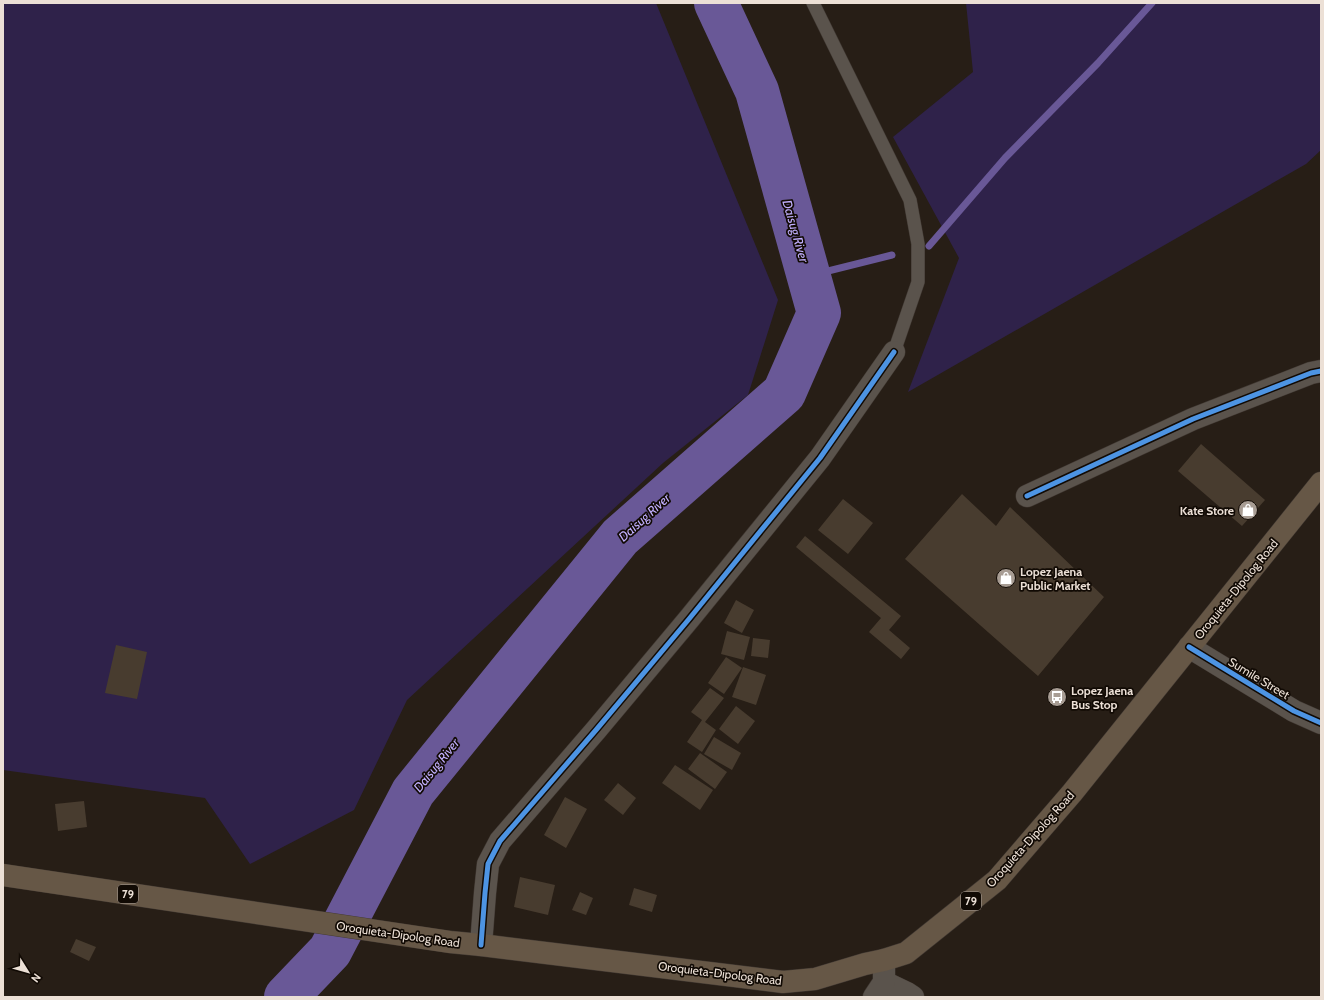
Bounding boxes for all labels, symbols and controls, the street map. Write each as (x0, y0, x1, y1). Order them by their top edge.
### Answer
water label: Daisug River (779, 198, 813, 265)
water label: Daisug River (615, 489, 674, 544)
shop icon: Kate Store (1237, 499, 1259, 521)
place label: Kate Store (1180, 503, 1234, 518)
street label: Oroquieta-Dipolog Road (1191, 536, 1281, 642)
place label: Lopez Jaena Public Market (1020, 564, 1091, 593)
shop icon: Lopez Jaena Public Market (995, 567, 1017, 589)
street label: Sumile Street (1226, 654, 1292, 702)
place label: Lopez Jaena Bus Stop (1071, 683, 1133, 712)
bus stop icon: Lopez Jaena Bus Stop (1046, 686, 1068, 708)
water label: Daisug River (410, 734, 463, 795)
street label: Oroquieta-Dipolog Road (983, 788, 1077, 890)
road number: 79 (118, 885, 138, 903)
road number: 79 (961, 892, 981, 910)
street label: Oroquieta-Dipolog Road (335, 918, 461, 950)
north arrow (8, 952, 48, 992)
street label: Oroquieta-Dipolog Road (657, 958, 783, 988)
text: N (28, 971, 44, 985)

